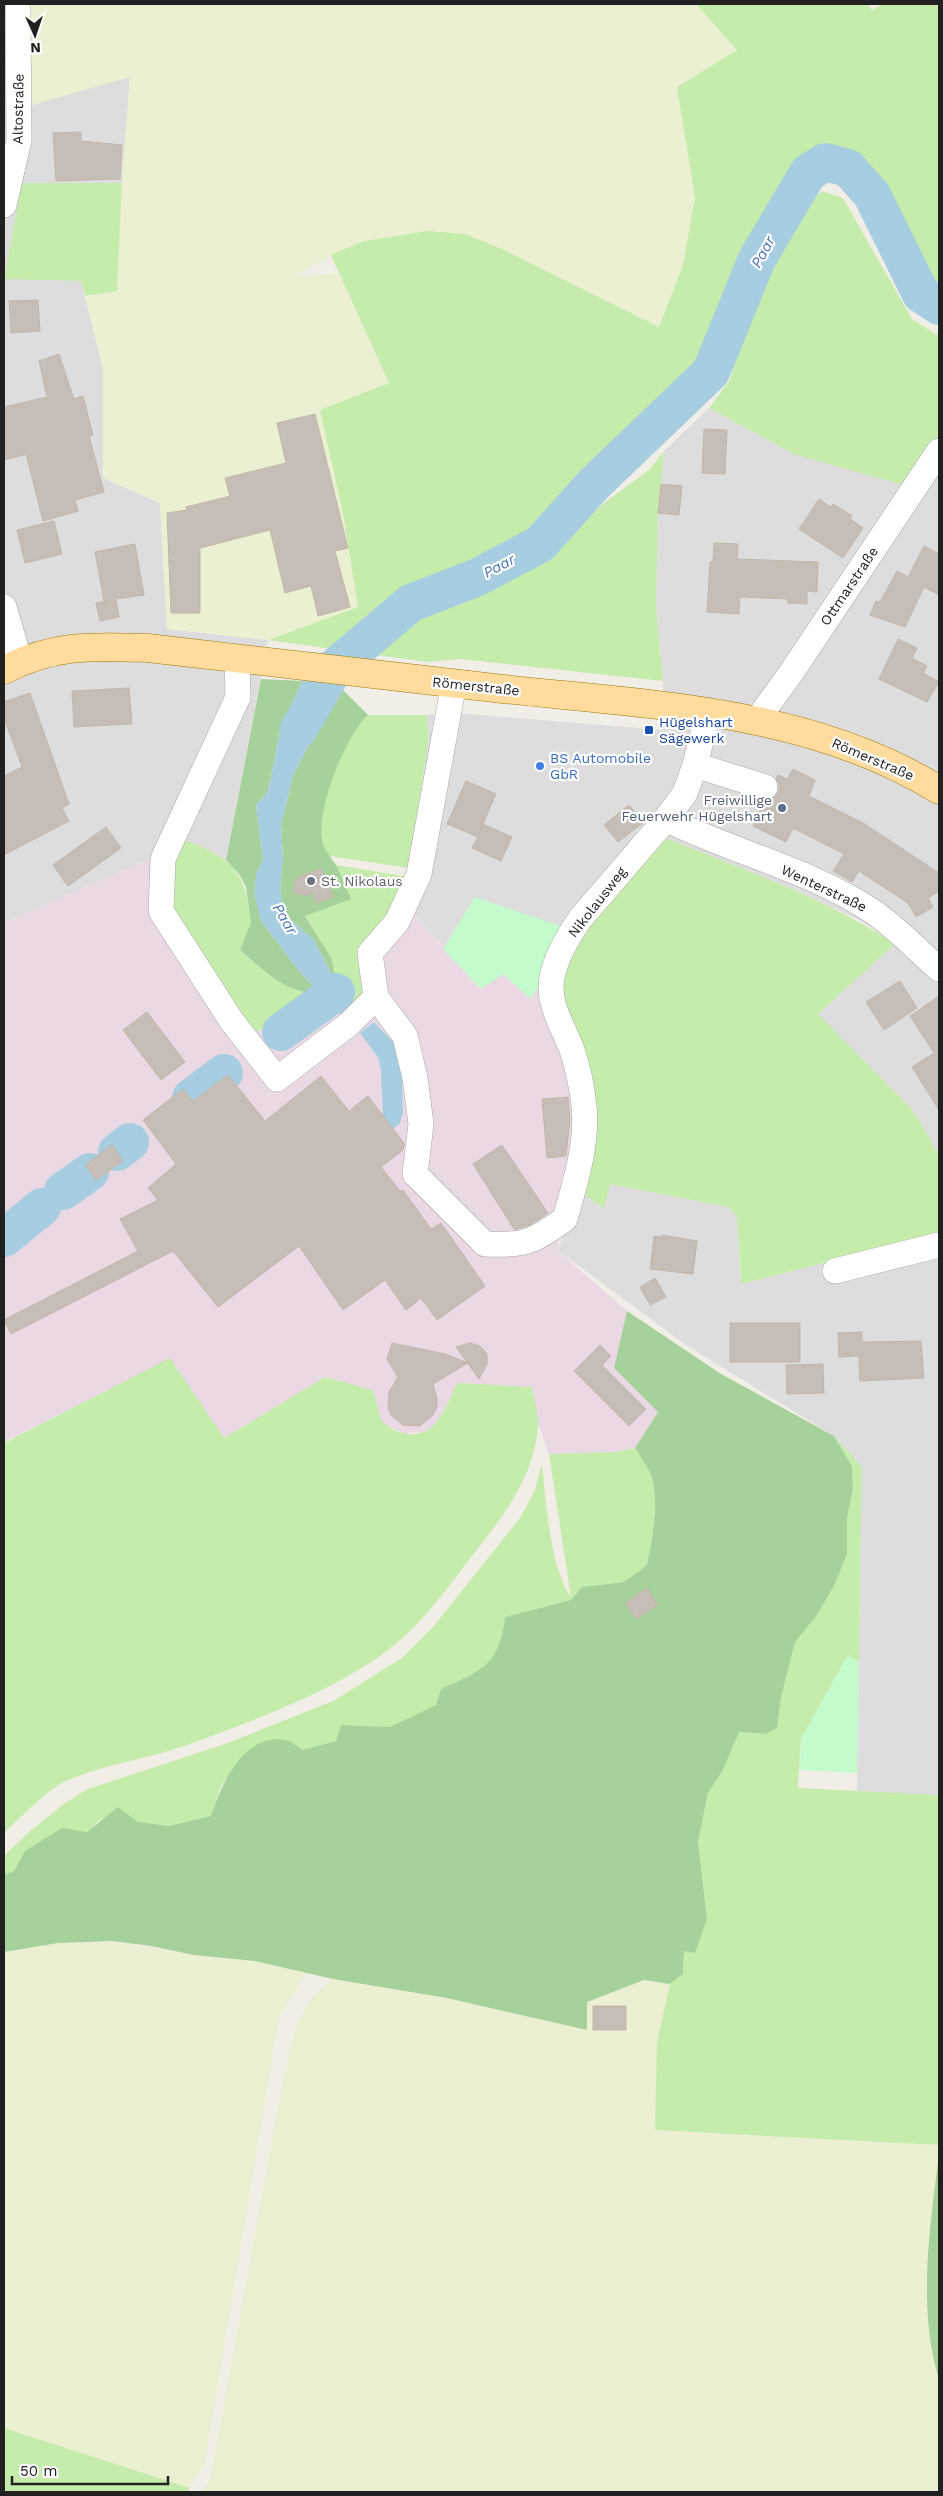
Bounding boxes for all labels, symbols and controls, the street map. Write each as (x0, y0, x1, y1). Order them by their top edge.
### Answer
north arrow (10, 10, 60, 60)
text: N (30, 40, 41, 56)
street label: Altostraße (9, 73, 27, 145)
water label: Paar (747, 232, 779, 271)
street label: Ottmarstraße (817, 544, 881, 628)
water label: Paar (480, 550, 519, 582)
street label: Römerstraße (432, 673, 520, 699)
place label: Hügelshart Sägewerk (659, 714, 733, 746)
marker: Hügelshart Sägewerk (643, 724, 655, 736)
street label: Römerstraße (830, 734, 916, 784)
place label: BS Automobile GbR (550, 750, 651, 782)
marker: BS Automobile GbR (534, 760, 546, 772)
place label: Freiwillige Feuerwehr Hügelshart (622, 792, 772, 824)
marker: Freiwillige Feuerwehr Hügelshart (776, 802, 788, 814)
street label: Wenterstraße (779, 861, 869, 915)
street label: Nikolausweg (565, 863, 630, 940)
place label: St. Nikolaus (321, 873, 403, 889)
marker: St. Nikolaus (305, 875, 317, 887)
water label: Paar (269, 900, 302, 939)
scale bar (12, 2454, 169, 2486)
text: 50 m (20, 2462, 57, 2480)

